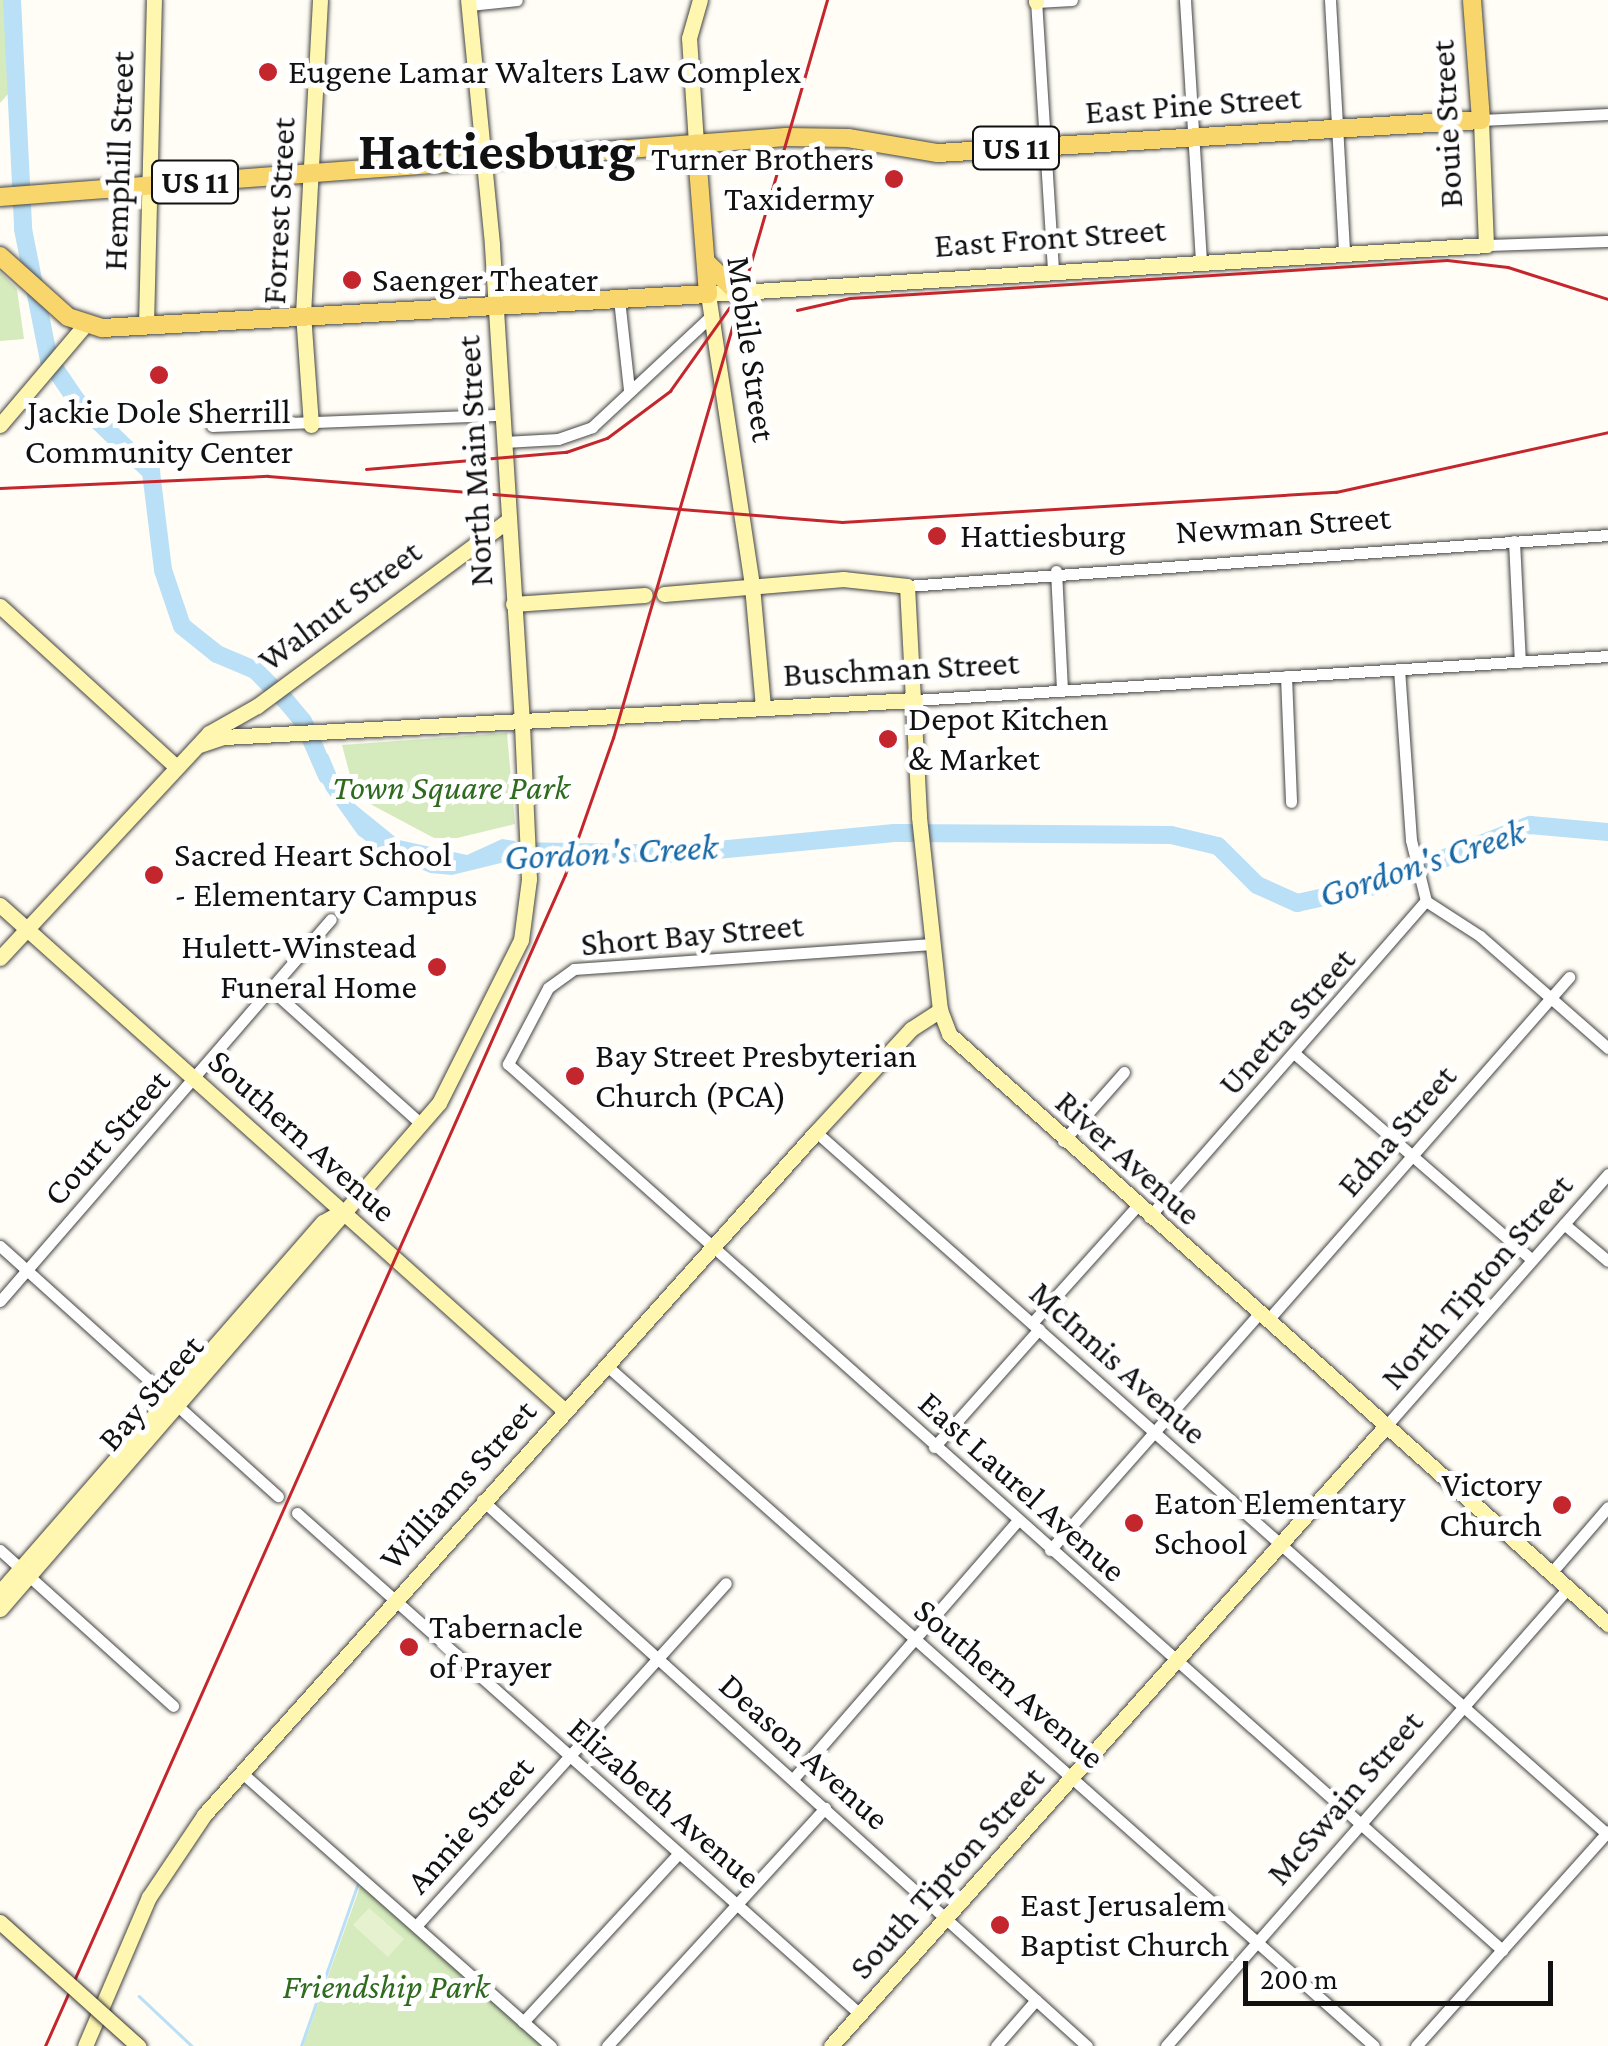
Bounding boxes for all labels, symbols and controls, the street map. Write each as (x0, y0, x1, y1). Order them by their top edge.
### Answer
street label: Bouie Street (1422, 39, 1472, 209)
street label: Hemphill Street (94, 50, 144, 272)
place label: Eugene Lamar Walters Law Complex (288, 51, 801, 93)
marker: Eugene Lamar Walters Law Complex (257, 61, 279, 83)
street label: East Pine Street (1084, 76, 1302, 134)
street label: Forrest Street (253, 116, 305, 306)
district label: Hattiesburg (358, 118, 636, 184)
road number: US 11 (971, 121, 1061, 175)
place label: Turner Brothers Taxidermy (651, 138, 874, 220)
road number: US 11 (150, 155, 240, 209)
marker: Turner Brothers Taxidermy (883, 168, 905, 190)
street label: East Front Street (933, 209, 1167, 267)
street label: Mobile Street (717, 254, 785, 444)
place label: Saenger Theater (372, 259, 598, 301)
marker: Saenger Theater (341, 269, 363, 291)
street label: North Main Street (447, 334, 503, 588)
marker: Jackie Dole Sherrill Community Center (148, 364, 170, 386)
place label: Jackie Dole Sherrill Community Center (25, 391, 293, 473)
street label: Newman Street (1174, 497, 1392, 553)
place label: Hattiesburg (960, 515, 1126, 557)
marker: Hattiesburg (924, 523, 950, 549)
street label: Walnut Street (250, 531, 430, 681)
street label: Buschman Street (782, 642, 1020, 696)
place label: Depot Kitchen & Market (908, 698, 1108, 780)
marker: Depot Kitchen & Market (877, 728, 899, 750)
park label: Town Square Park (332, 767, 570, 809)
water label: Gordon's Creek (1313, 808, 1531, 918)
water label: Gordon's Creek (503, 824, 719, 880)
place label: Sacred Heart School - Elementary Campus (174, 834, 477, 916)
marker: Sacred Heart School - Elementary Campus (143, 864, 165, 886)
street label: Short Bay Street (579, 904, 805, 966)
place label: Hulett-Winstead Funeral Home (181, 926, 417, 1008)
street label: Unetta Street (1210, 939, 1364, 1105)
marker: Hulett-Winstead Funeral Home (426, 956, 448, 978)
place label: Bay Street Presbyterian Church (PCA) (595, 1035, 917, 1117)
street label: Southern Avenue (199, 1040, 405, 1232)
street label: Edna Street (1328, 1056, 1466, 1206)
street label: Court Street (35, 1061, 179, 1215)
marker: Bay Street Presbyterian Church (PCA) (564, 1065, 586, 1087)
street label: River Avenue (1046, 1082, 1210, 1234)
street label: North Tipton Street (1372, 1166, 1582, 1398)
street label: McInnis Avenue (1021, 1272, 1215, 1454)
street label: Bay Street (89, 1326, 213, 1460)
street label: East Laurel Avenue (909, 1383, 1135, 1591)
street label: Williams Street (370, 1391, 546, 1579)
place label: Victory Church (1439, 1464, 1542, 1546)
place label: Eaton Elementary School (1154, 1482, 1405, 1564)
marker: Victory Church (1551, 1494, 1573, 1516)
marker: Eaton Elementary School (1123, 1512, 1145, 1534)
street label: Southern Avenue (905, 1590, 1113, 1778)
place label: Tabernacle of Prayer (429, 1606, 583, 1688)
marker: Tabernacle of Prayer (398, 1636, 420, 1658)
street label: Deason Avenue (710, 1665, 898, 1839)
street label: McSwain Street (1258, 1702, 1432, 1894)
street label: Elizabeth Avenue (559, 1708, 769, 1898)
street label: Annie Street (397, 1748, 543, 1902)
street label: South Tipton Street (840, 1758, 1054, 1988)
place label: East Jerusalem Baptist Church (1020, 1884, 1229, 1966)
marker: East Jerusalem Baptist Church (989, 1914, 1011, 1936)
scale bar (1248, 1941, 1558, 2003)
text: 200 m (1260, 1962, 1338, 1995)
park label: Friendship Park (282, 1966, 490, 2008)

